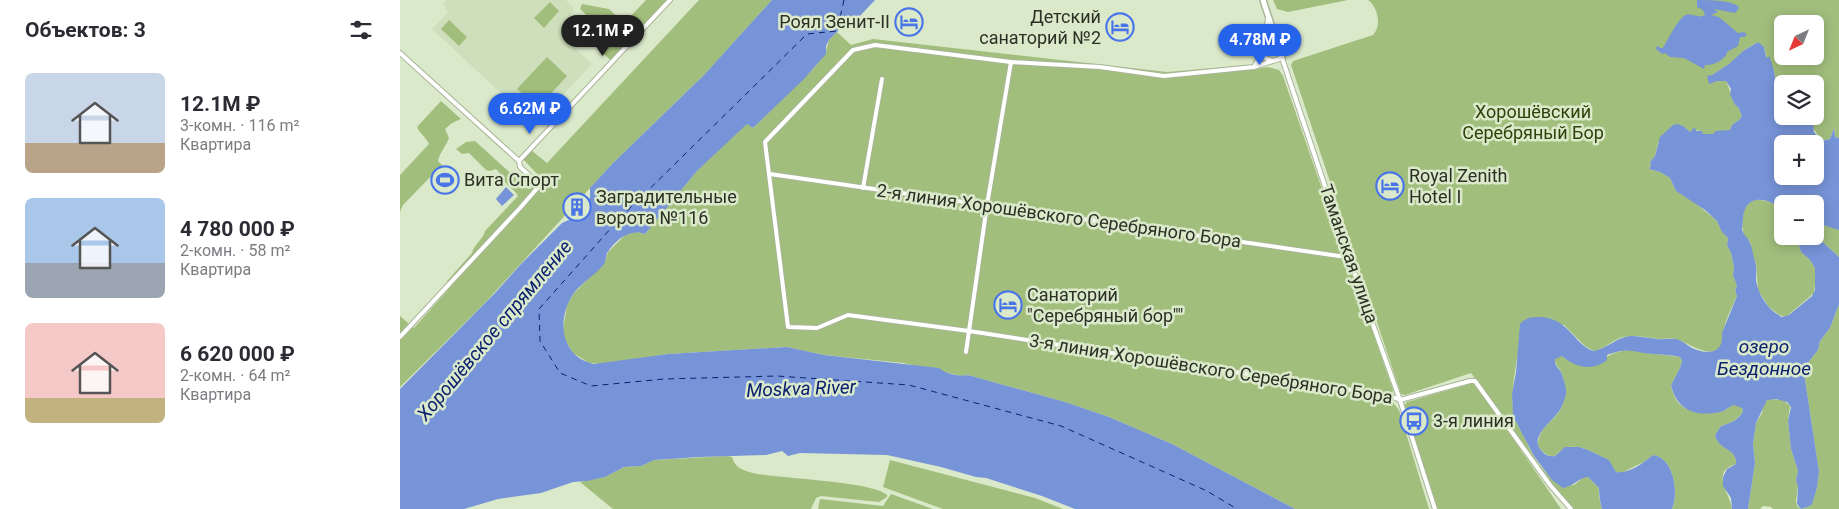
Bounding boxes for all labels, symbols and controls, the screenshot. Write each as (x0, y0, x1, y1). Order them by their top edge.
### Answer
place label: Детский санаторий №2 (979, 6, 1101, 48)
hotel icon: Роял Зенит-II (894, 7, 924, 37)
place label: Роял Зенит-II (779, 11, 890, 32)
hotel icon: Детский санаторий №2 (1105, 12, 1135, 42)
pin: 12.1M ₽ (557, 15, 649, 57)
north arrow (1774, 15, 1824, 65)
map controls (1774, 15, 1824, 245)
icon: filters (347, 16, 375, 44)
text: Объектов: 3 (25, 18, 146, 42)
text: 12.1M ₽ (572, 21, 634, 40)
pin: 4.78M ₽ (1214, 23, 1306, 66)
text: 4.78M ₽ (1229, 30, 1291, 49)
button: layers (1774, 75, 1824, 125)
text: 12.1M ₽ (180, 92, 261, 116)
pin: 6.62M ₽ (484, 92, 576, 135)
icon: home (65, 93, 125, 153)
text: 6.62M ₽ (499, 99, 561, 118)
park label: Хорошёвский Серебряный Бор (1462, 101, 1604, 143)
text: 3-комн. · 116 m² (180, 116, 299, 135)
text: Квартира (180, 135, 251, 154)
button: + (1774, 135, 1824, 185)
sports icon: Вита Спорт (430, 165, 460, 195)
place label: Royal Zenith Hotel I (1409, 165, 1508, 207)
place label: Вита Спорт (464, 169, 559, 190)
hotel icon: Royal Zenith Hotel I (1375, 171, 1405, 201)
street label: 2-я линия Хорошёвского Серебряного Бора (875, 180, 1243, 251)
street label: Таманская улица (1316, 182, 1383, 326)
place label: Заградительные ворота №116 (596, 186, 737, 228)
building icon: Заградительные ворота №116 (562, 192, 592, 222)
button: − (1774, 195, 1824, 245)
text: 4 780 000 ₽ (180, 217, 295, 241)
icon: home (65, 218, 125, 278)
water label: Хорошёвское спрямление (412, 235, 577, 426)
text: 2-комн. · 58 m² (180, 241, 290, 260)
text: Квартира (180, 260, 251, 279)
place label: Санаторий "Серебряный бор"" (1027, 284, 1183, 326)
hotel icon: Санаторий "Серебряный бор"" (993, 290, 1023, 320)
street label: 3-я линия Хорошёвского Серебряного Бора (1028, 329, 1394, 408)
water label: озеро Бездонное (1717, 335, 1811, 380)
text: 6 620 000 ₽ (180, 342, 295, 366)
icon: home (65, 343, 125, 403)
text: 2-комн. · 64 m² (180, 366, 290, 385)
water label: Moskva River (746, 375, 857, 402)
text: Квартира (180, 385, 251, 404)
bus stop icon: 3-я линия (1399, 406, 1429, 436)
place label: 3-я линия (1433, 410, 1514, 431)

